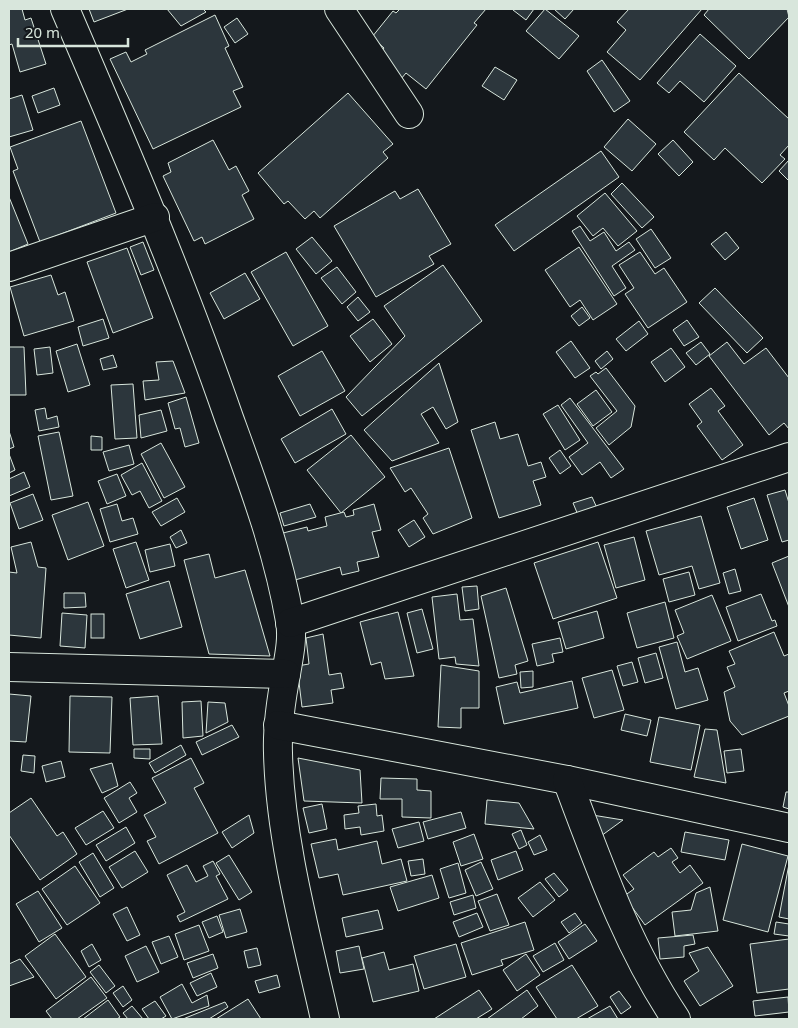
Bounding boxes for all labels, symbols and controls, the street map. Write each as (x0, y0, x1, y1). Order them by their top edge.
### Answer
scale bar (18, 15, 128, 47)
text: 20 m (25, 22, 60, 42)

